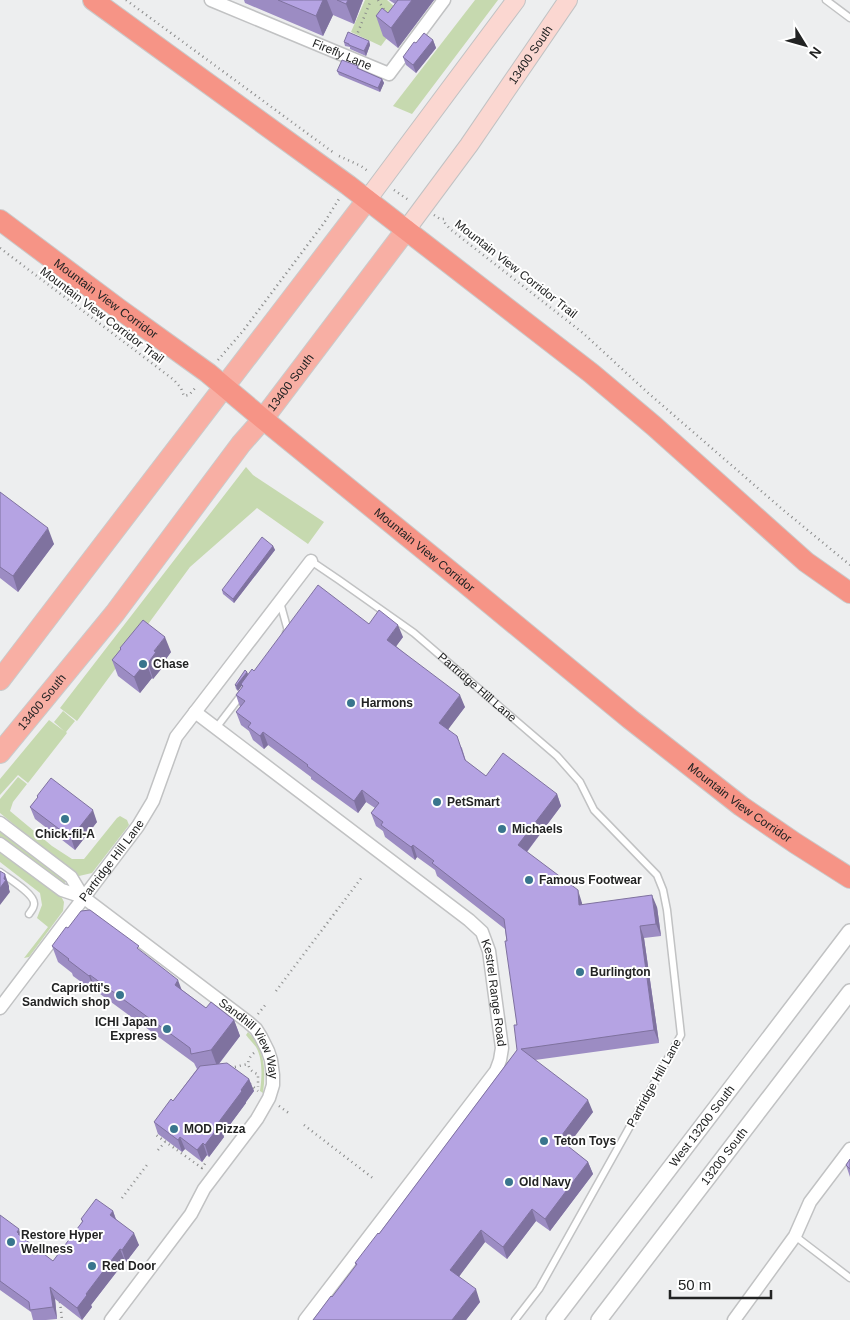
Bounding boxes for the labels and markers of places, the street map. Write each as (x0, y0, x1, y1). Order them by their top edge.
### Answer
place label: Chase (153, 657, 189, 671)
marker: Chase (137, 658, 149, 670)
place label: Harmons (361, 696, 413, 710)
marker: Harmons (345, 697, 357, 709)
place label: PetSmart (447, 795, 500, 809)
marker: PetSmart (431, 796, 443, 808)
marker: Chick-fil-A (59, 813, 71, 825)
place label: Michaels (512, 822, 563, 836)
marker: Michaels (496, 823, 508, 835)
place label: Chick-fil-A (35, 827, 95, 841)
place label: Famous Footwear (539, 873, 642, 887)
marker: Famous Footwear (523, 874, 535, 886)
place label: Burlington (590, 965, 651, 979)
marker: Burlington (574, 966, 586, 978)
place label: Capriotti's Sandwich shop (22, 981, 110, 1009)
marker: Capriotti's Sandwich shop (114, 989, 126, 1001)
place label: ICHI Japan Express (95, 1015, 157, 1043)
marker: ICHI Japan Express (161, 1023, 173, 1035)
place label: MOD Pizza (184, 1122, 246, 1136)
marker: MOD Pizza (168, 1123, 180, 1135)
place label: Teton Toys (554, 1134, 617, 1148)
marker: Teton Toys (538, 1135, 550, 1147)
place label: Old Navy (519, 1175, 571, 1189)
marker: Old Navy (503, 1176, 515, 1188)
place label: Restore Hyper Wellness (21, 1228, 103, 1256)
marker: Restore Hyper Wellness (5, 1236, 17, 1248)
place label: Red Door (102, 1259, 156, 1273)
marker: Red Door (86, 1260, 98, 1272)

